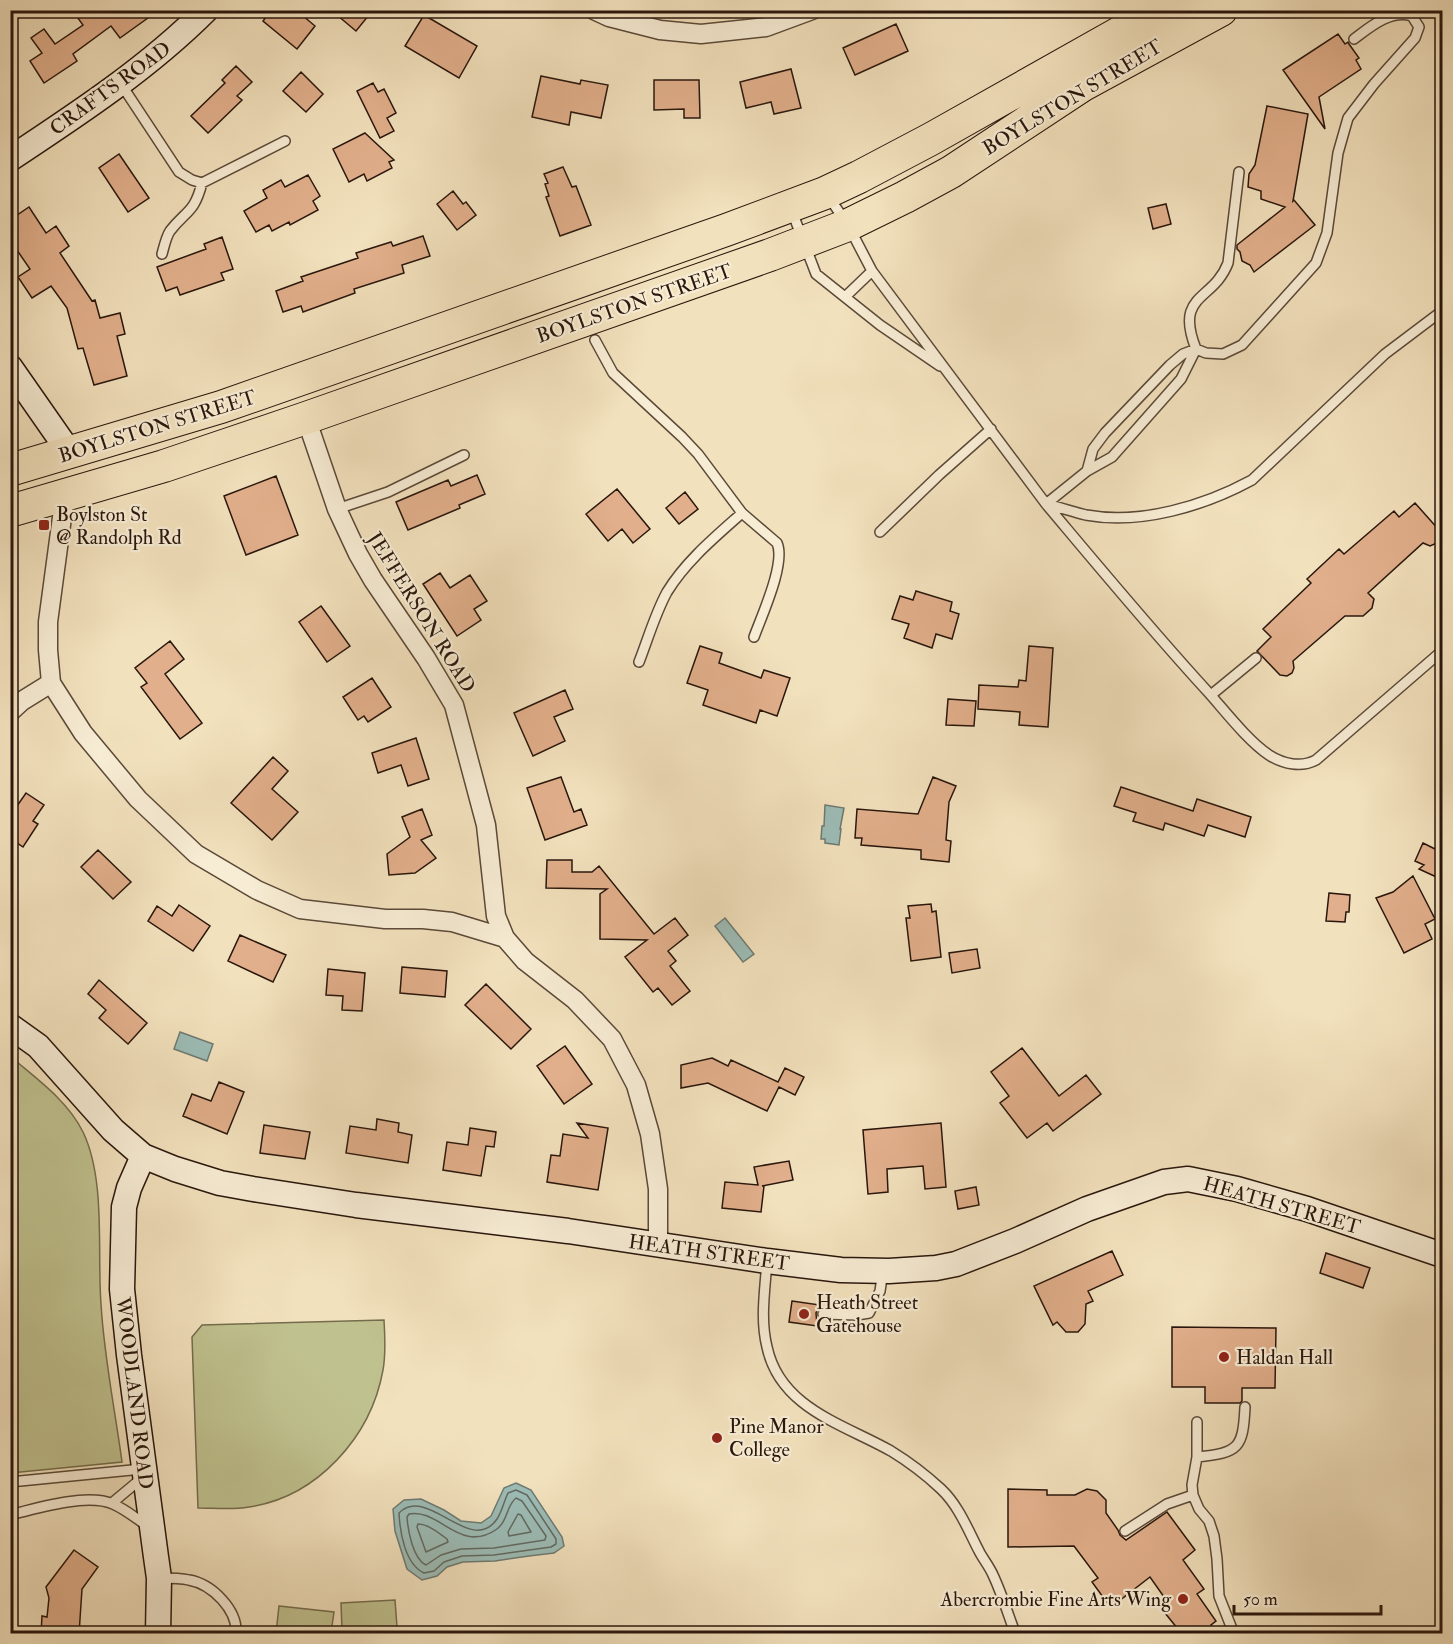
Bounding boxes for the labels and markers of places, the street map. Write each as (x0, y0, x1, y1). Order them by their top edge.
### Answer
place label: Boylston St @ Randolph Rd (56, 502, 182, 551)
marker: Boylston St @ Randolph Rd (37, 518, 51, 532)
place label: Heath Street Gatehouse (816, 1290, 919, 1338)
marker: Heath Street Gatehouse (797, 1307, 811, 1321)
place label: Haldan Hall (1236, 1345, 1333, 1370)
marker: Haldan Hall (1217, 1350, 1231, 1364)
place label: Pine Manor College (729, 1414, 824, 1462)
marker: Pine Manor College (710, 1431, 724, 1445)
place label: Abercrombie Fine Arts Wing (940, 1587, 1172, 1612)
marker: Abercrombie Fine Arts Wing (1176, 1592, 1190, 1606)

